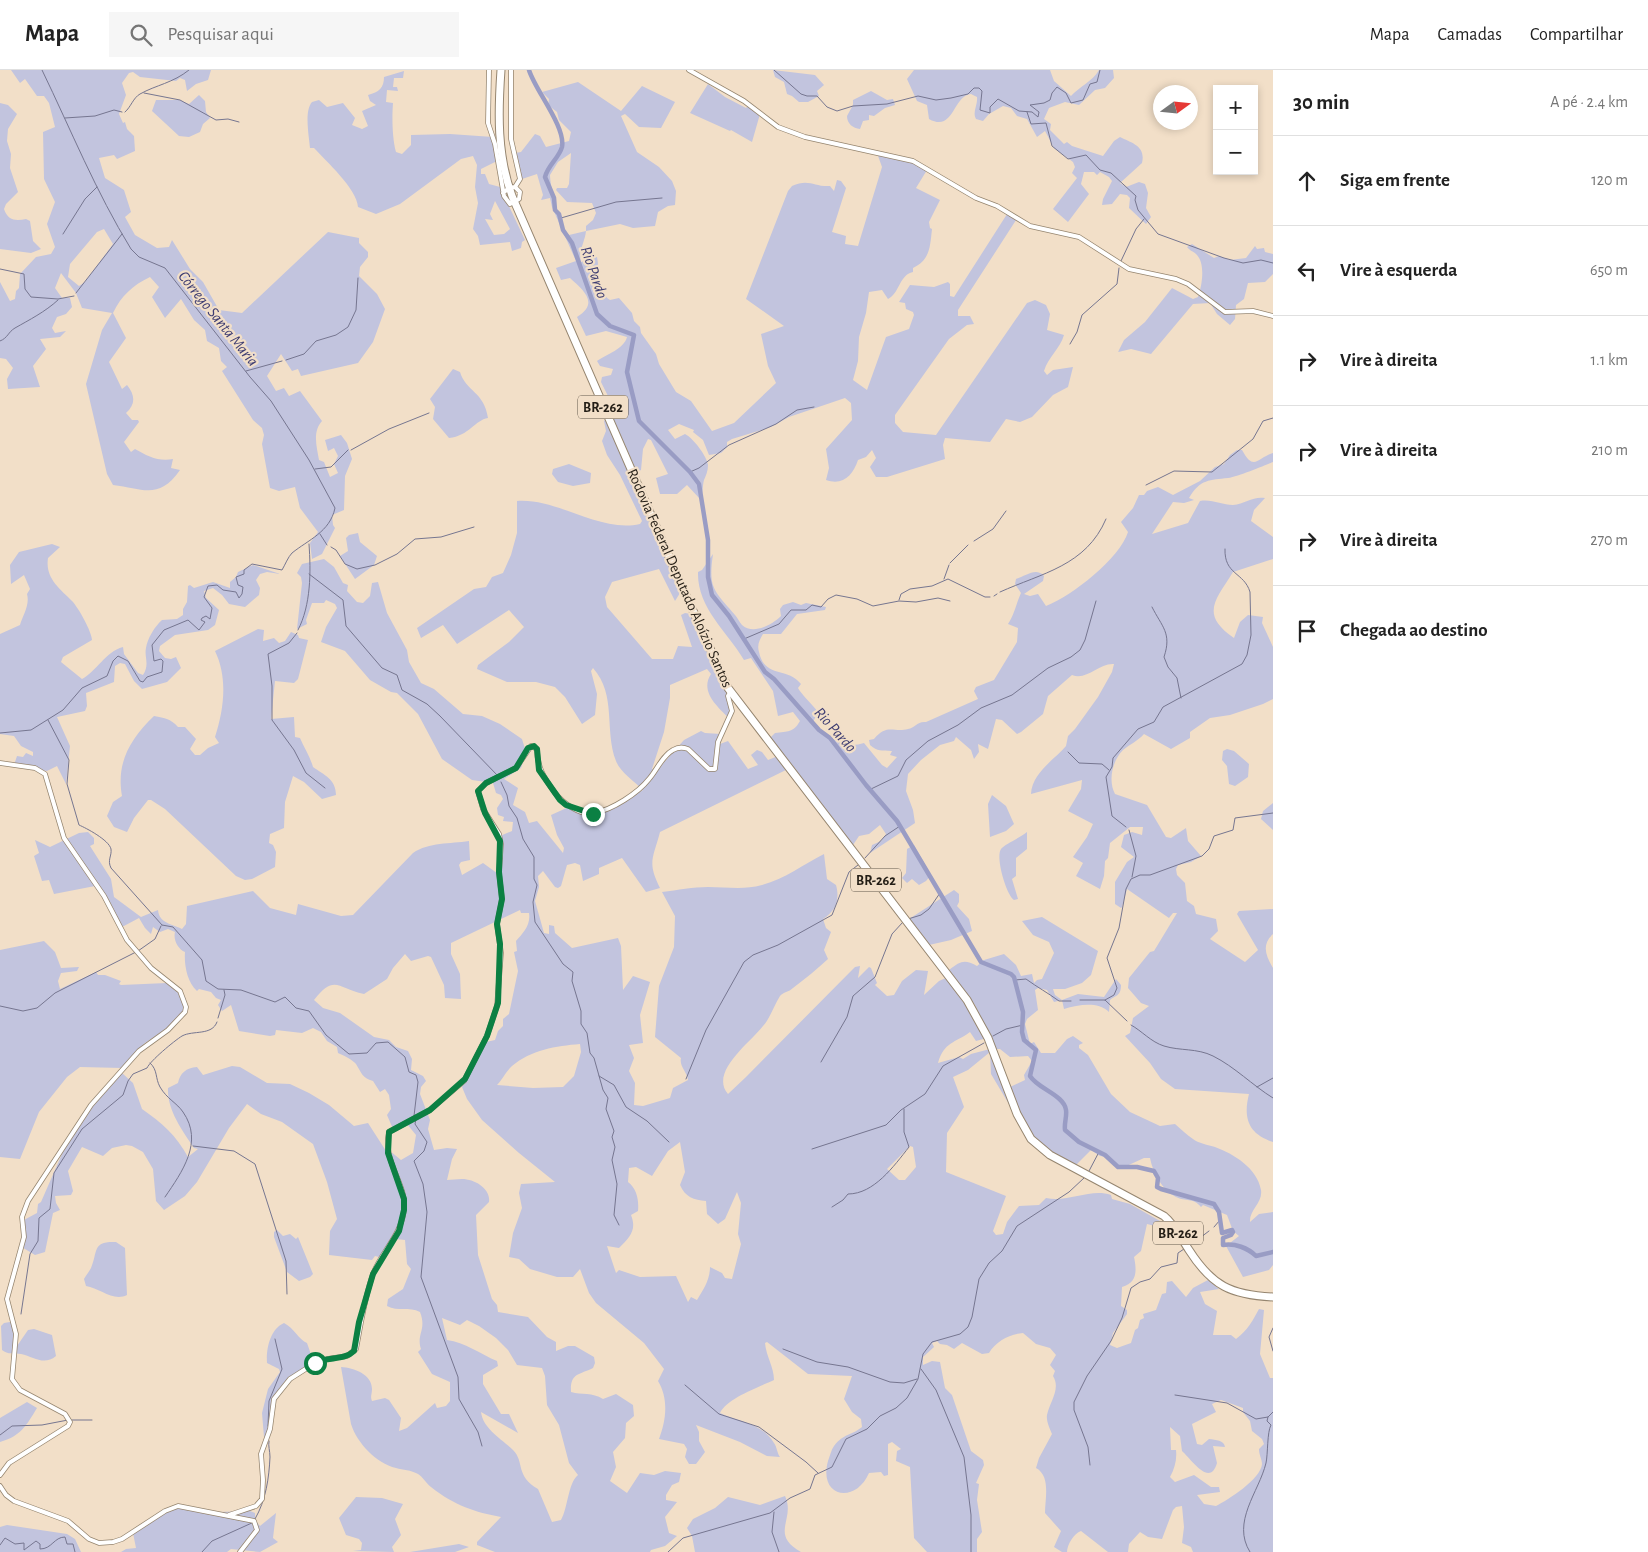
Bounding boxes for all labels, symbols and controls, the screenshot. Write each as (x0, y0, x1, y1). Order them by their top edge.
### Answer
search box (109, 12, 459, 57)
icon: search (127, 21, 155, 49)
text: Mapa (25, 22, 79, 46)
text: Pesquisar aqui (167, 25, 274, 44)
text: Mapa (1370, 26, 1409, 44)
text: Camadas (1437, 26, 1502, 44)
text: Compartilhar (1530, 26, 1623, 44)
north arrow (1153, 85, 1198, 130)
map controls (1213, 85, 1258, 175)
button: + (1213, 85, 1258, 130)
text: 30 min (1293, 92, 1350, 113)
text: A pé · 2.4 km (1550, 94, 1628, 110)
button: − (1213, 130, 1258, 175)
icon: ahead (1293, 167, 1321, 195)
text: Siga em frente (1340, 171, 1450, 190)
text: 120 m (1591, 172, 1628, 188)
water label: Rio Pardo (578, 244, 611, 301)
icon: left (1293, 257, 1321, 285)
text: Vire à esquerda (1340, 261, 1457, 280)
text: 650 m (1590, 262, 1628, 278)
water label: Córrego Santa Maria (175, 268, 261, 369)
icon: right (1293, 347, 1321, 375)
text: Vire à direita (1340, 351, 1438, 370)
text: 1.1 km (1591, 352, 1628, 368)
road number: BR-262 (578, 396, 628, 418)
icon: right (1293, 437, 1321, 465)
text: Vire à direita (1340, 441, 1438, 460)
text: 210 m (1591, 442, 1628, 458)
street label: Rodovia Federal Deputado Aloízio Santos (624, 467, 735, 690)
icon: right (1293, 527, 1321, 555)
text: Vire à direita (1340, 531, 1438, 550)
text: 270 m (1590, 532, 1628, 548)
icon: arrive (1293, 617, 1321, 645)
text: Chegada ao destino (1340, 621, 1488, 640)
water label: Rio Pardo (811, 704, 860, 755)
route end (582, 803, 605, 826)
road number: BR-262 (851, 868, 901, 892)
road number: BR-262 (1153, 1222, 1203, 1244)
route start (304, 1352, 327, 1375)

